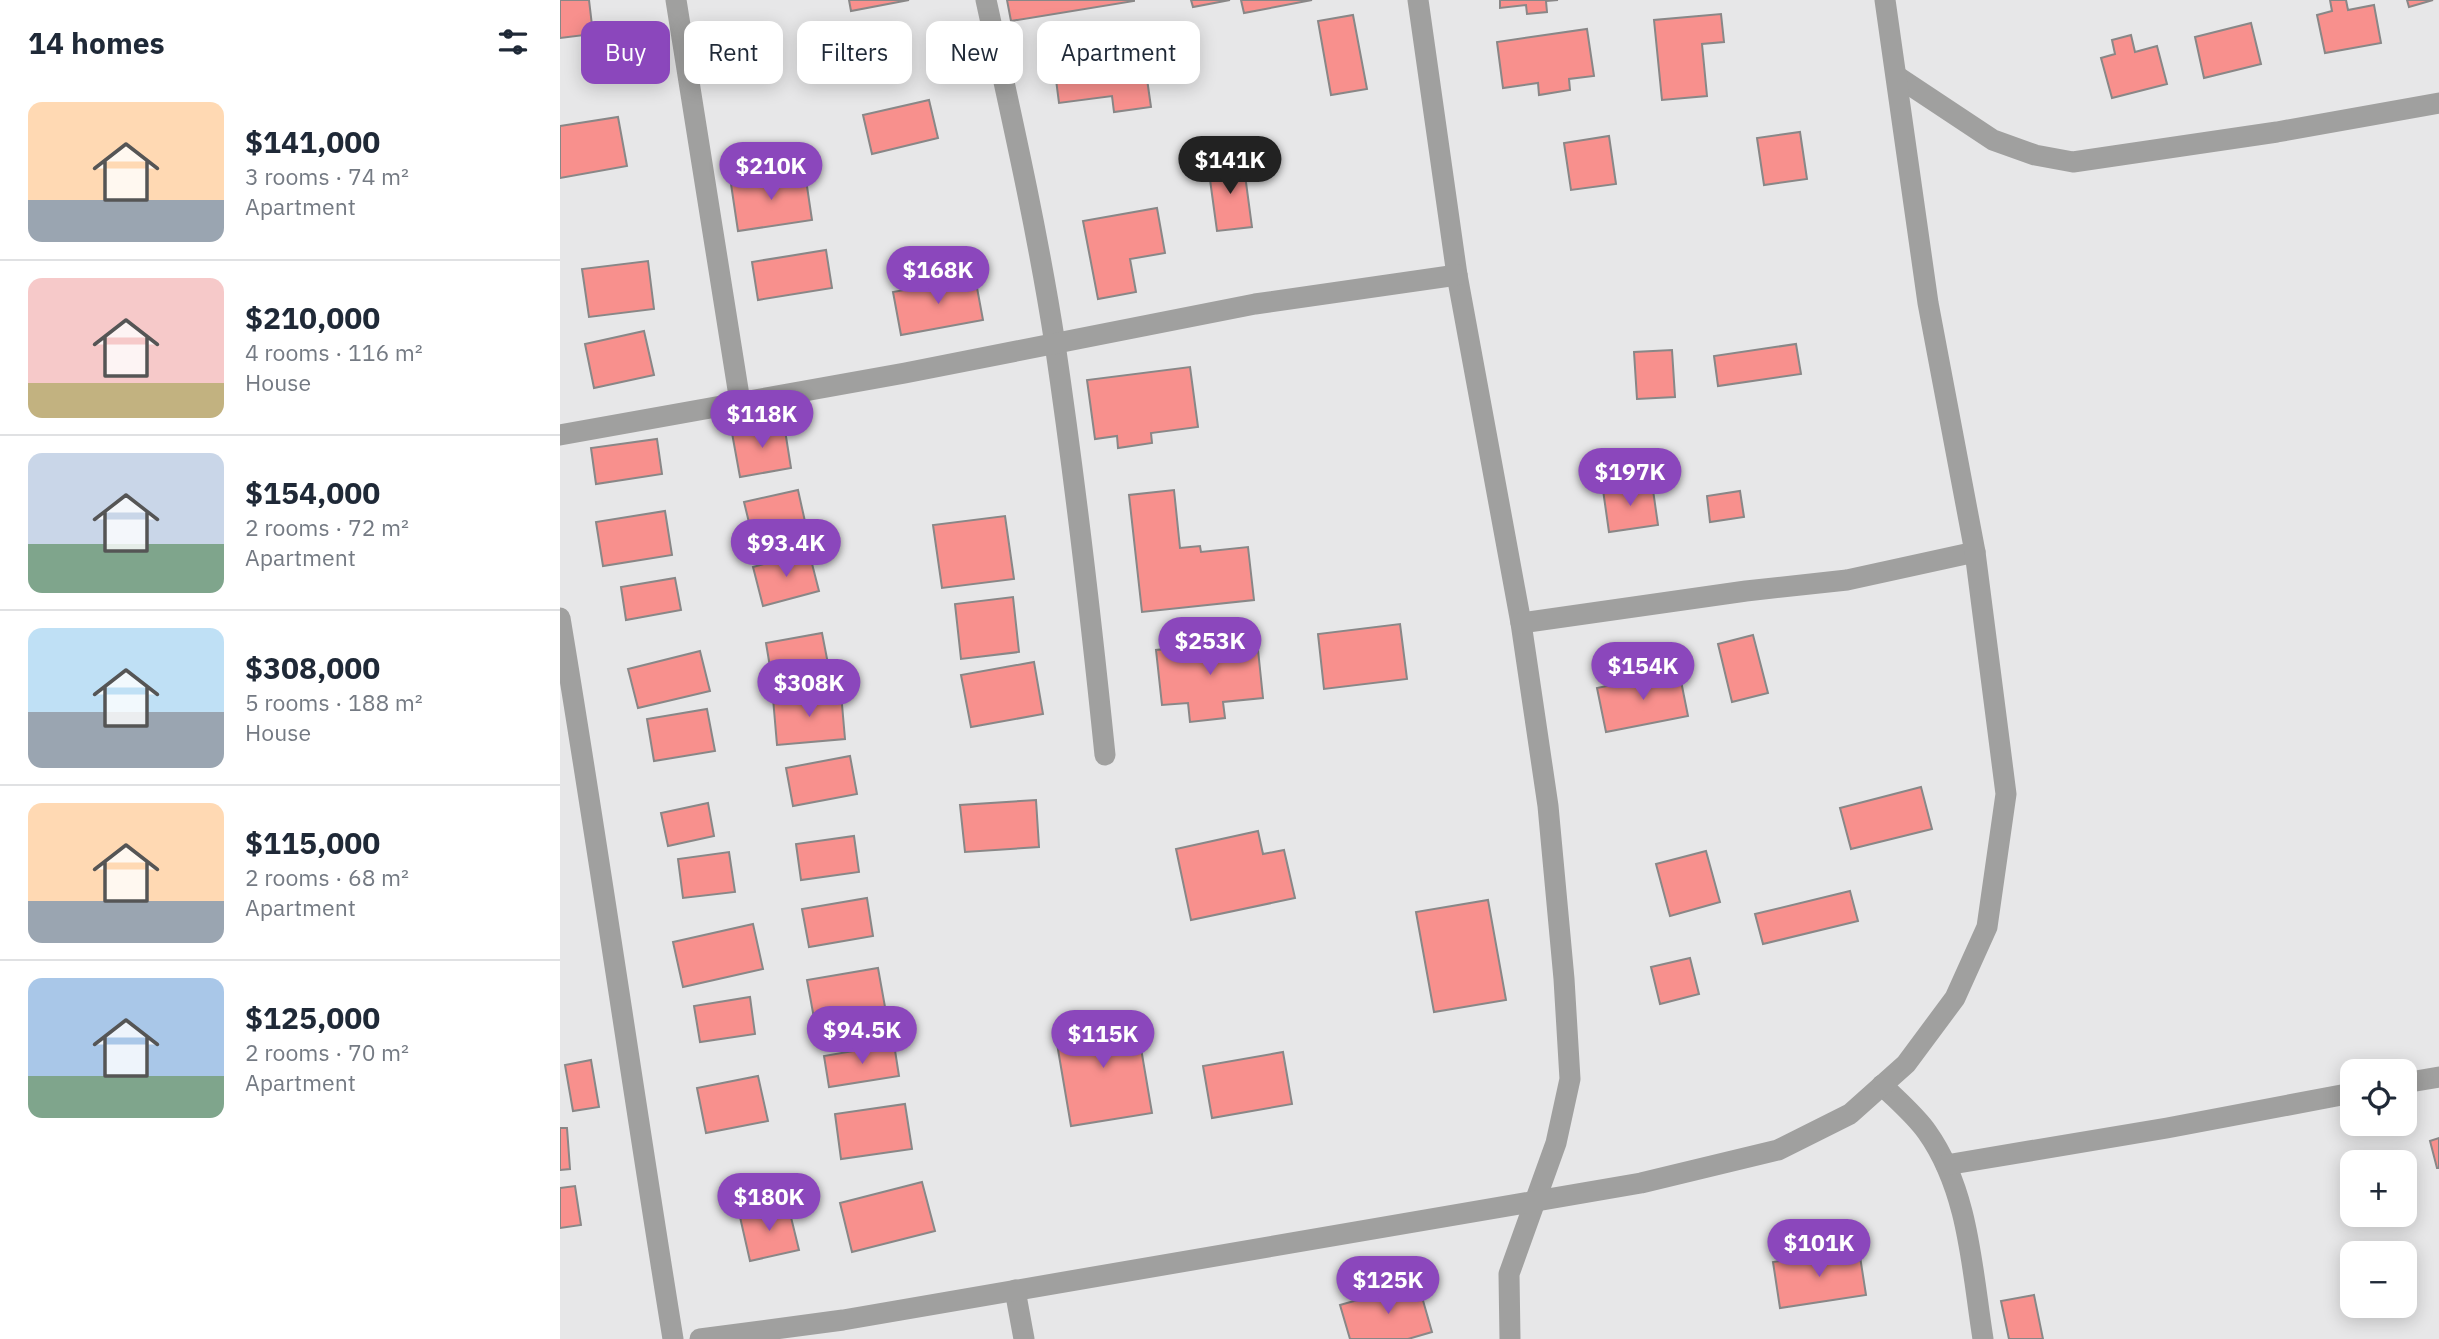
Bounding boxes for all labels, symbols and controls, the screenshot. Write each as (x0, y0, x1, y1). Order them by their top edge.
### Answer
chip: Buy (581, 21, 670, 84)
chip: Rent (684, 21, 783, 84)
chip: Filters (797, 21, 912, 84)
chip: New (926, 21, 1023, 84)
chip: Apartment (1037, 21, 1200, 84)
text: 14 homes (28, 23, 165, 62)
icon: filters (494, 23, 532, 61)
text: $141,000 (245, 122, 380, 161)
icon: home (84, 130, 168, 214)
pin: $141K (1181, 136, 1279, 196)
pin: $210K (722, 142, 820, 202)
text: $141K (1194, 144, 1266, 174)
text: $210K (735, 150, 807, 180)
text: 3 rooms · 74 m² (245, 161, 409, 191)
text: Apartment (245, 191, 356, 221)
pin: $168K (889, 246, 987, 306)
text: $168K (902, 254, 974, 284)
text: $210,000 (245, 298, 380, 337)
icon: home (84, 306, 168, 390)
text: 4 rooms · 116 m² (245, 337, 423, 367)
text: House (245, 367, 311, 397)
pin: $118K (713, 391, 811, 450)
text: $118K (726, 398, 798, 428)
pin: $197K (1581, 448, 1679, 508)
text: $197K (1594, 456, 1666, 486)
text: $154,000 (245, 473, 380, 512)
icon: home (84, 481, 168, 565)
text: 2 rooms · 72 m² (245, 512, 409, 542)
pin: $93.4K (729, 520, 843, 579)
text: $93.4K (747, 527, 825, 557)
text: Apartment (245, 542, 356, 572)
pin: $253K (1161, 618, 1259, 677)
text: $253K (1174, 625, 1246, 655)
pin: $154K (1594, 642, 1692, 702)
text: $308,000 (245, 648, 380, 687)
text: $154K (1607, 650, 1679, 680)
icon: home (84, 656, 168, 740)
pin: $308K (760, 660, 858, 719)
text: $308K (773, 667, 845, 697)
text: 5 rooms · 188 m² (245, 687, 423, 717)
text: House (245, 717, 311, 747)
text: $115,000 (245, 823, 380, 862)
icon: home (84, 831, 168, 915)
text: 2 rooms · 68 m² (245, 862, 409, 892)
text: Apartment (245, 892, 356, 922)
text: $125,000 (245, 998, 380, 1037)
icon: home (84, 1006, 168, 1090)
pin: $94.5K (805, 1006, 919, 1066)
pin: $115K (1054, 1010, 1152, 1070)
text: $94.5K (823, 1014, 901, 1044)
text: $115K (1067, 1018, 1139, 1048)
text: 2 rooms · 70 m² (245, 1037, 409, 1067)
map controls (2340, 1059, 2417, 1318)
button: locate (2340, 1059, 2417, 1136)
text: Apartment (245, 1067, 356, 1097)
button: + (2340, 1150, 2417, 1227)
pin: $180K (720, 1174, 818, 1233)
text: $180K (733, 1181, 805, 1211)
pin: $101K (1770, 1220, 1868, 1279)
text: $101K (1783, 1227, 1855, 1257)
button: − (2340, 1241, 2417, 1318)
pin: $125K (1339, 1256, 1437, 1316)
text: $125K (1352, 1264, 1424, 1294)

